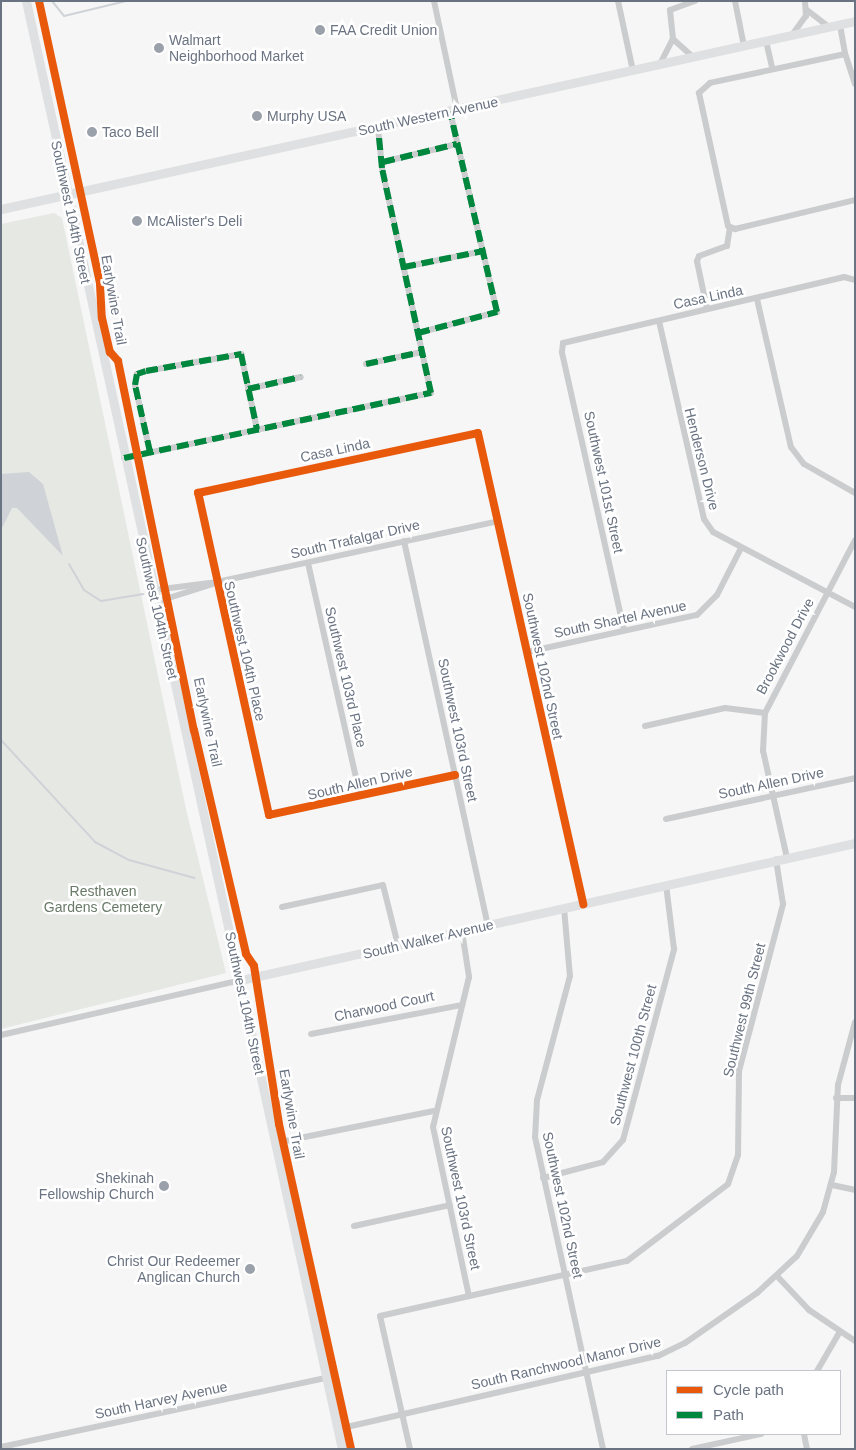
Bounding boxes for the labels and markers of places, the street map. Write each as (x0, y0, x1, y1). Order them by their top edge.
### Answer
place label: FAA Credit Union (330, 22, 438, 38)
marker: FAA Credit Union (314, 24, 326, 36)
place label: Walmart Neighborhood Market (169, 32, 304, 64)
marker: Walmart Neighborhood Market (153, 42, 165, 54)
place label: Murphy USA (267, 108, 346, 124)
marker: Murphy USA (251, 110, 263, 122)
place label: Taco Bell (102, 124, 159, 140)
marker: Taco Bell (86, 126, 98, 138)
place label: McAlister's Deli (147, 213, 242, 229)
marker: McAlister's Deli (131, 215, 143, 227)
place label: Shekinah Fellowship Church (39, 1170, 154, 1202)
marker: Shekinah Fellowship Church (158, 1180, 170, 1192)
place label: Christ Our Redeemer Anglican Church (107, 1253, 240, 1285)
marker: Christ Our Redeemer Anglican Church (244, 1263, 256, 1275)

